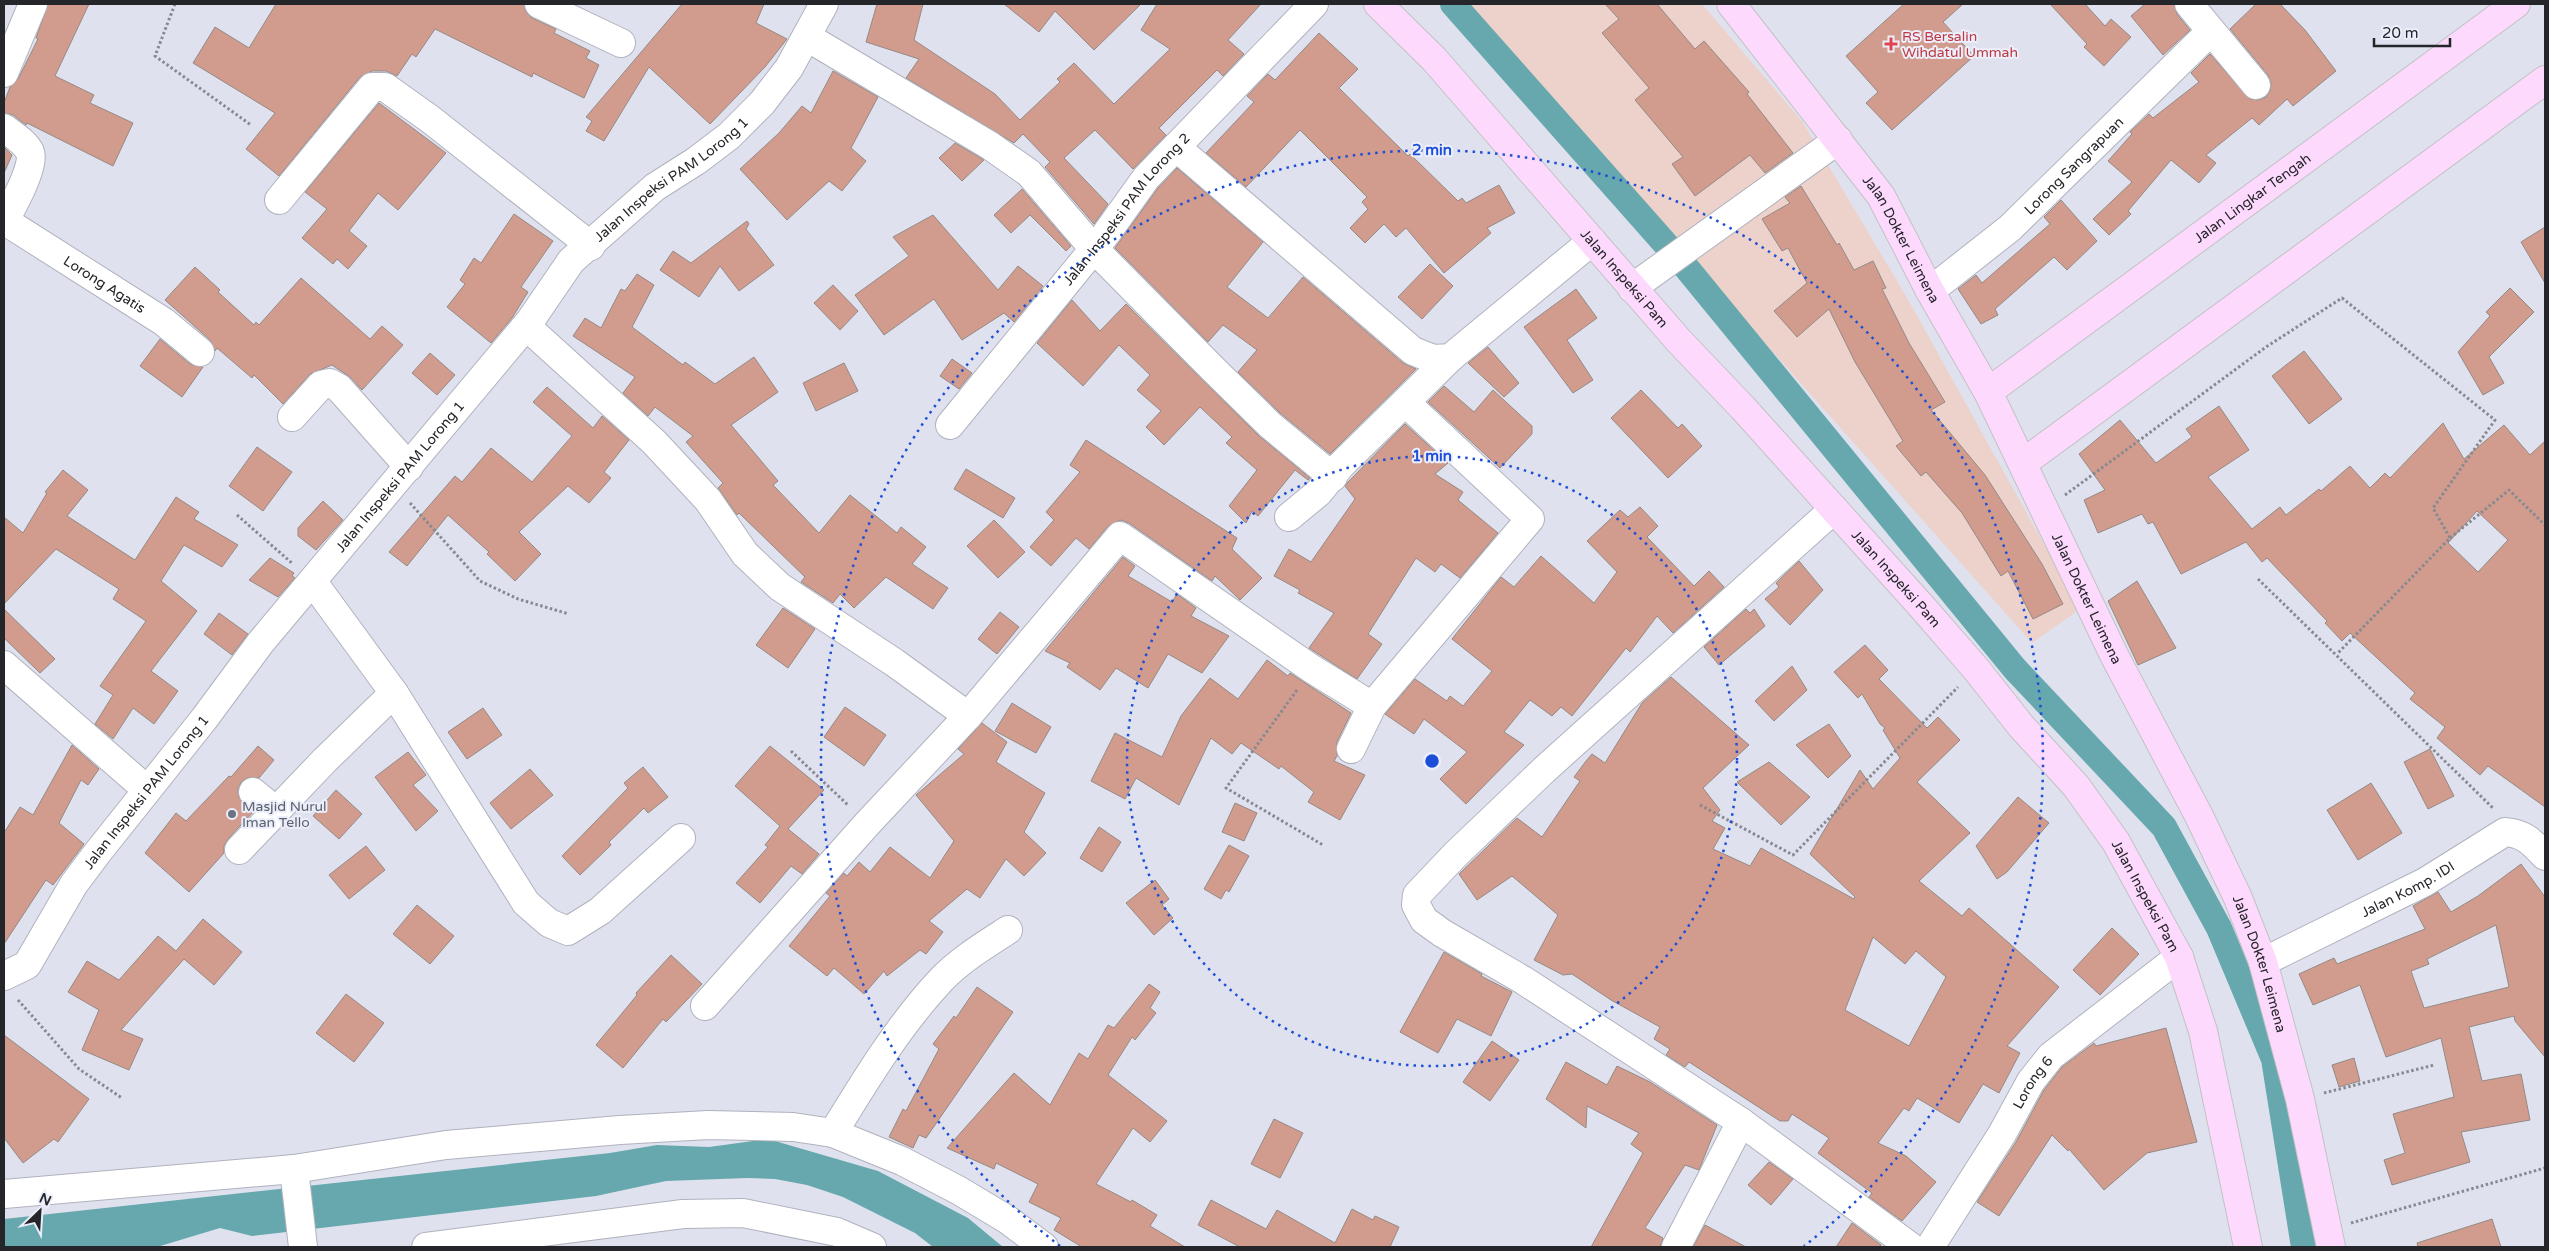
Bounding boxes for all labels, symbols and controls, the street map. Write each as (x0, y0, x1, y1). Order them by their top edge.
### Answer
scale bar (2374, 15, 2450, 47)
text: 20 m (2382, 24, 2419, 42)
place label: RS Bersalin Wihdatul Ummah (1902, 28, 2018, 61)
marker: RS Bersalin Wihdatul Ummah (1884, 37, 1898, 51)
street label: Jalan Inspeksi PAM Lorong 1 (591, 114, 752, 246)
street label: Lorong Sangrapuan (2021, 114, 2127, 218)
street label: Jalan Inspeksi PAM Lorong 2 (1060, 130, 1194, 289)
text: 2 min (1412, 141, 1452, 159)
street label: Jalan Lingkar Tengah (2191, 150, 2314, 247)
street label: Jalan Dokter Leimena (1859, 172, 1943, 306)
street label: Jalan Inspeksi Pam (1577, 226, 1672, 331)
street label: Lorong Agatis (60, 252, 149, 317)
street label: Jalan Inspeksi PAM Lorong 1 (332, 398, 468, 556)
text: 1 min (1412, 447, 1452, 465)
street label: Jalan Inspeksi Pam (1848, 527, 1944, 631)
street label: Jalan Dokter Leimena (2048, 530, 2125, 667)
street label: Jalan Inspeksi PAM Lorong 1 (80, 712, 213, 873)
centre of rings (1423, 752, 1441, 770)
place label: Masjid Nurul Iman Tello (242, 798, 327, 831)
marker: Masjid Nurul Iman Tello (226, 808, 238, 820)
street label: Jalan Inspeksi Pam (2108, 837, 2183, 955)
street label: Jalan Komp. IDI (2358, 858, 2458, 921)
street label: Jalan Dokter Leimena (2229, 893, 2290, 1034)
street label: Lorong 6 (2009, 1053, 2057, 1112)
north arrow (15, 1186, 65, 1236)
text: N (37, 1190, 54, 1210)

